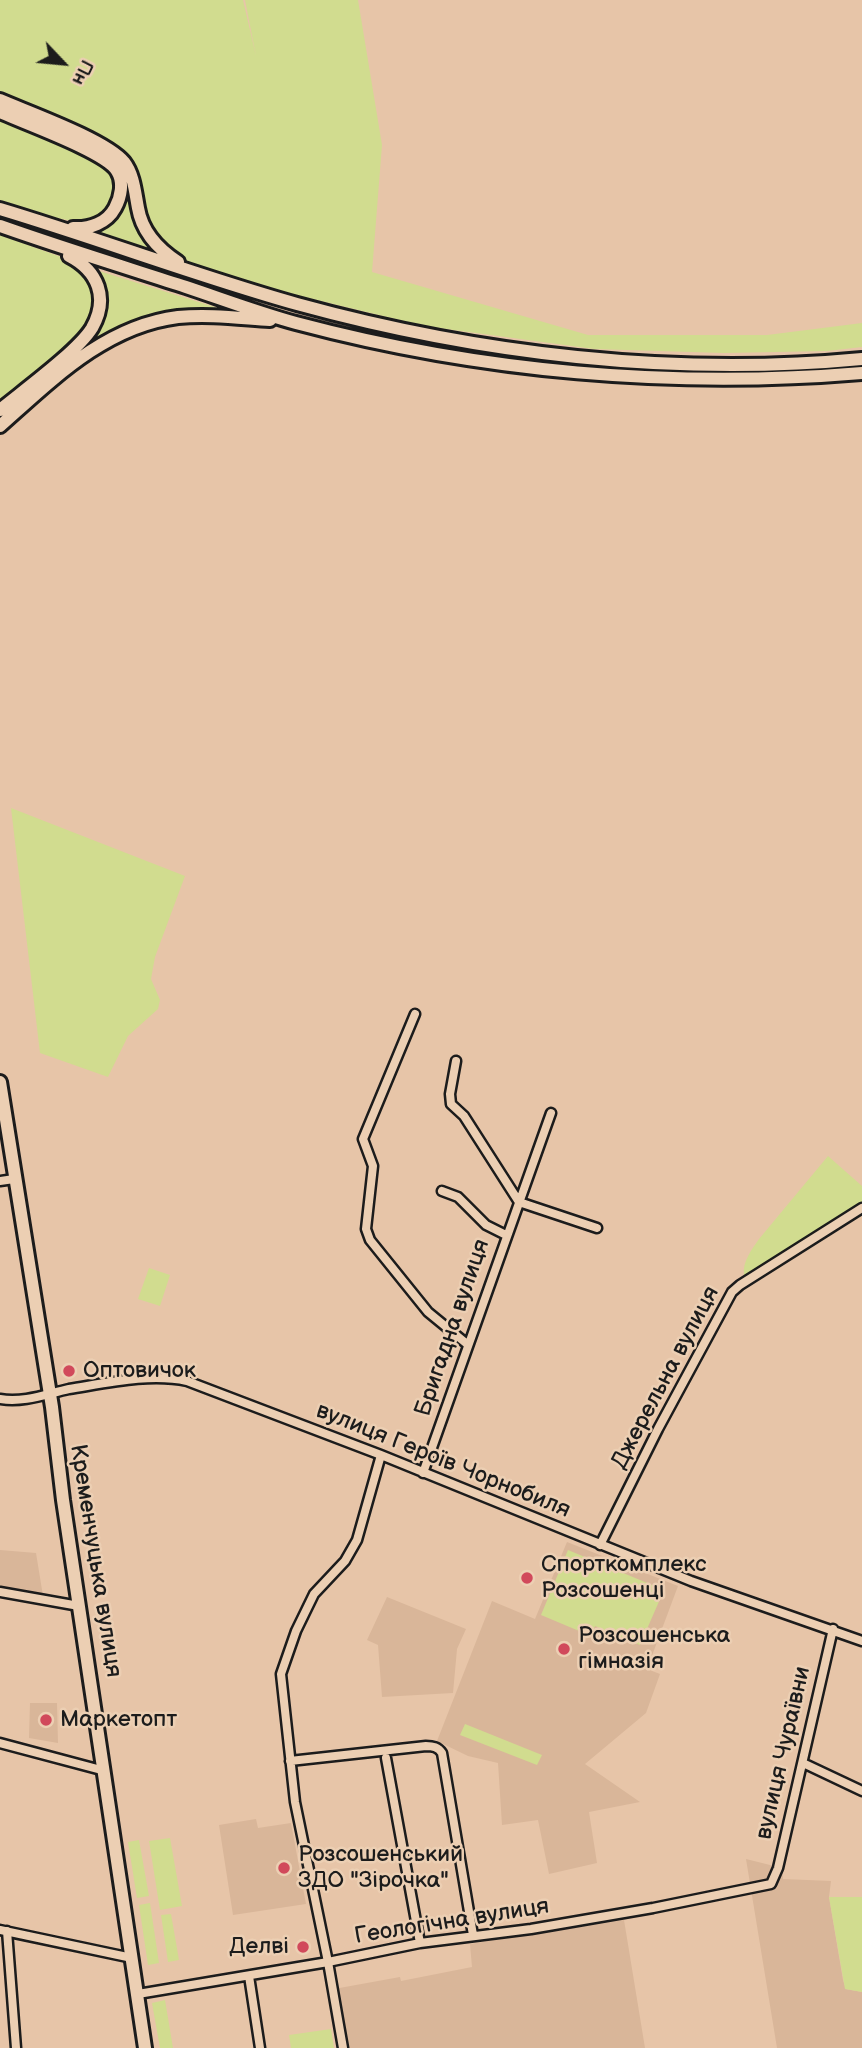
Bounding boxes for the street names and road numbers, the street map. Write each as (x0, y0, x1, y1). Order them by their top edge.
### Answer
street label: Бригадна вулиця (410, 1236, 496, 1420)
street label: Джерельна вулиця (606, 1282, 726, 1474)
street label: вулиця Героїв Чорнобиля (312, 1397, 574, 1525)
street label: Кременчуцька вулиця (63, 1443, 127, 1679)
street label: вулиця Чураївни (751, 1664, 817, 1842)
street label: Геологічна вулиця (353, 1893, 551, 1951)

